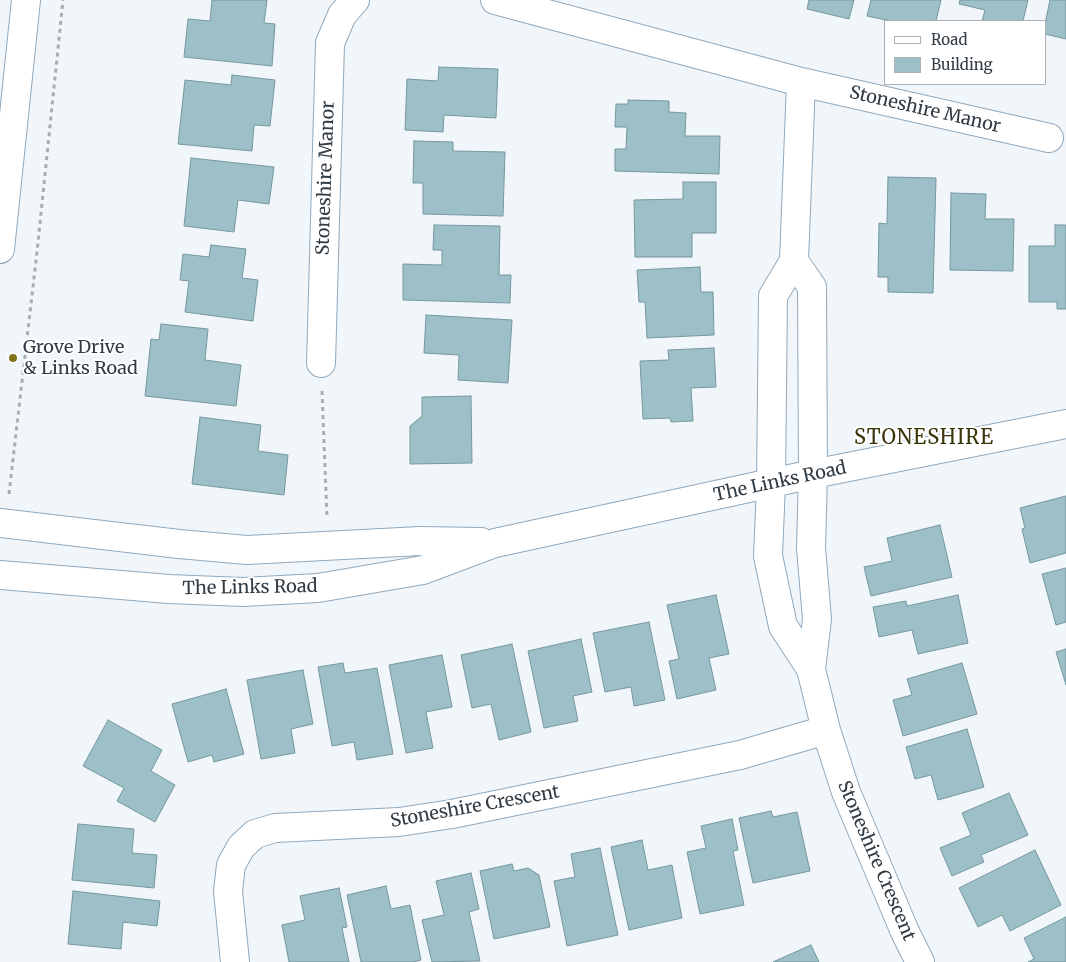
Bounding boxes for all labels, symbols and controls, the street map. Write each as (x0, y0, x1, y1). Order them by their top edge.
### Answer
legend (884, 20, 1046, 85)
text: Road (931, 30, 967, 49)
text: Building (931, 55, 993, 74)
street label: Stoneshire Manor (847, 82, 1003, 138)
street label: Stoneshire Manor (313, 100, 339, 256)
place label: Grove Drive & Links Road (23, 337, 138, 379)
marker: Grove Drive & Links Road (7, 352, 19, 364)
district label: STONESHIRE (853, 426, 995, 450)
street label: The Links Road (712, 457, 848, 507)
street label: The Links Road (182, 576, 318, 600)
street label: Stoneshire Crescent (833, 778, 919, 944)
street label: Stoneshire Crescent (389, 781, 561, 833)

